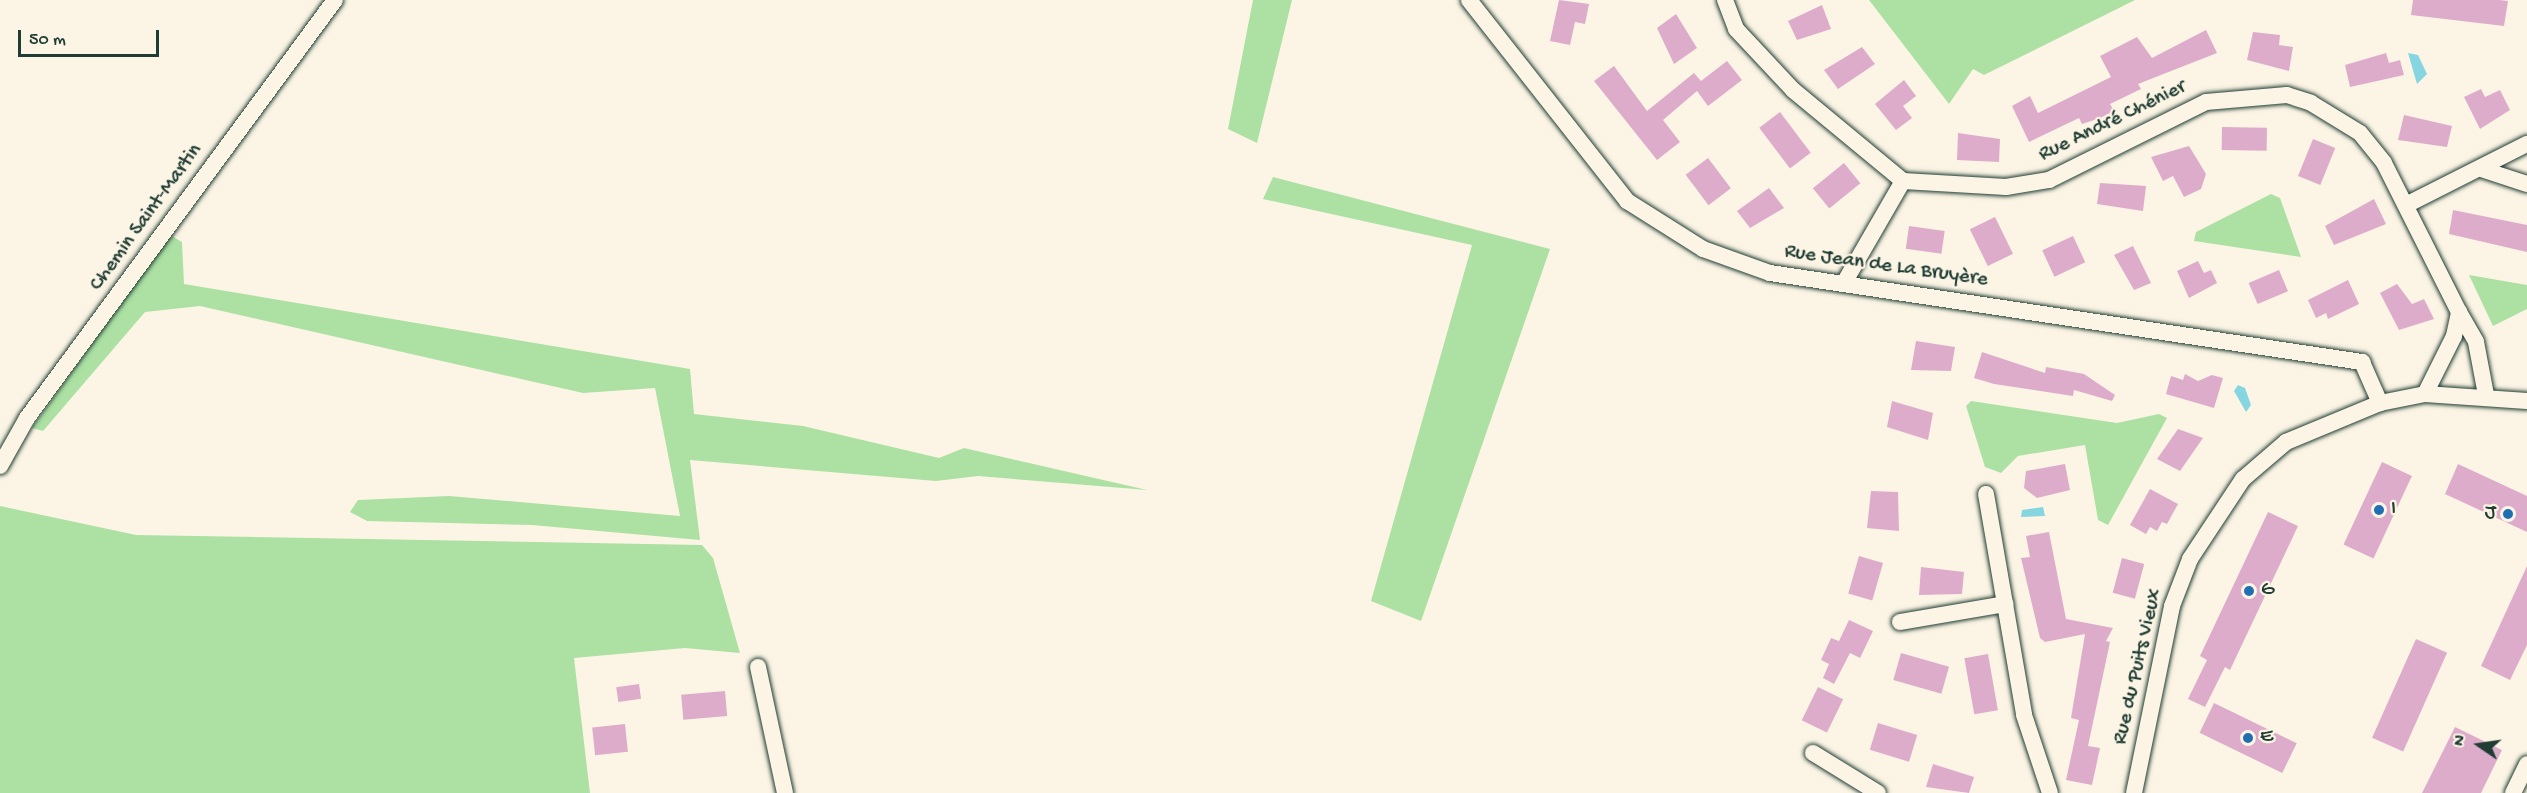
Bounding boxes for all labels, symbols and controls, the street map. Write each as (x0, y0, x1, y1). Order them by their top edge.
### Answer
scale bar (21, 18, 162, 56)
text: 50 m (29, 30, 66, 51)
street label: Rue André Chénier (2035, 75, 2191, 169)
street label: Chemin Saint-Martin (85, 139, 209, 297)
street label: Rue Jean de La Bruyère (1783, 240, 1989, 294)
place label: I (2391, 497, 2396, 523)
place label: J (2485, 501, 2496, 527)
marker: I (2372, 503, 2386, 517)
marker: J (2501, 507, 2515, 521)
place label: G (2261, 578, 2274, 604)
marker: G (2242, 584, 2256, 598)
street label: Rue du Puits Vieux (2109, 587, 2169, 747)
north arrow (2449, 715, 2509, 775)
place label: E (2260, 725, 2273, 751)
marker: E (2241, 731, 2255, 745)
text: N (2451, 734, 2471, 748)

